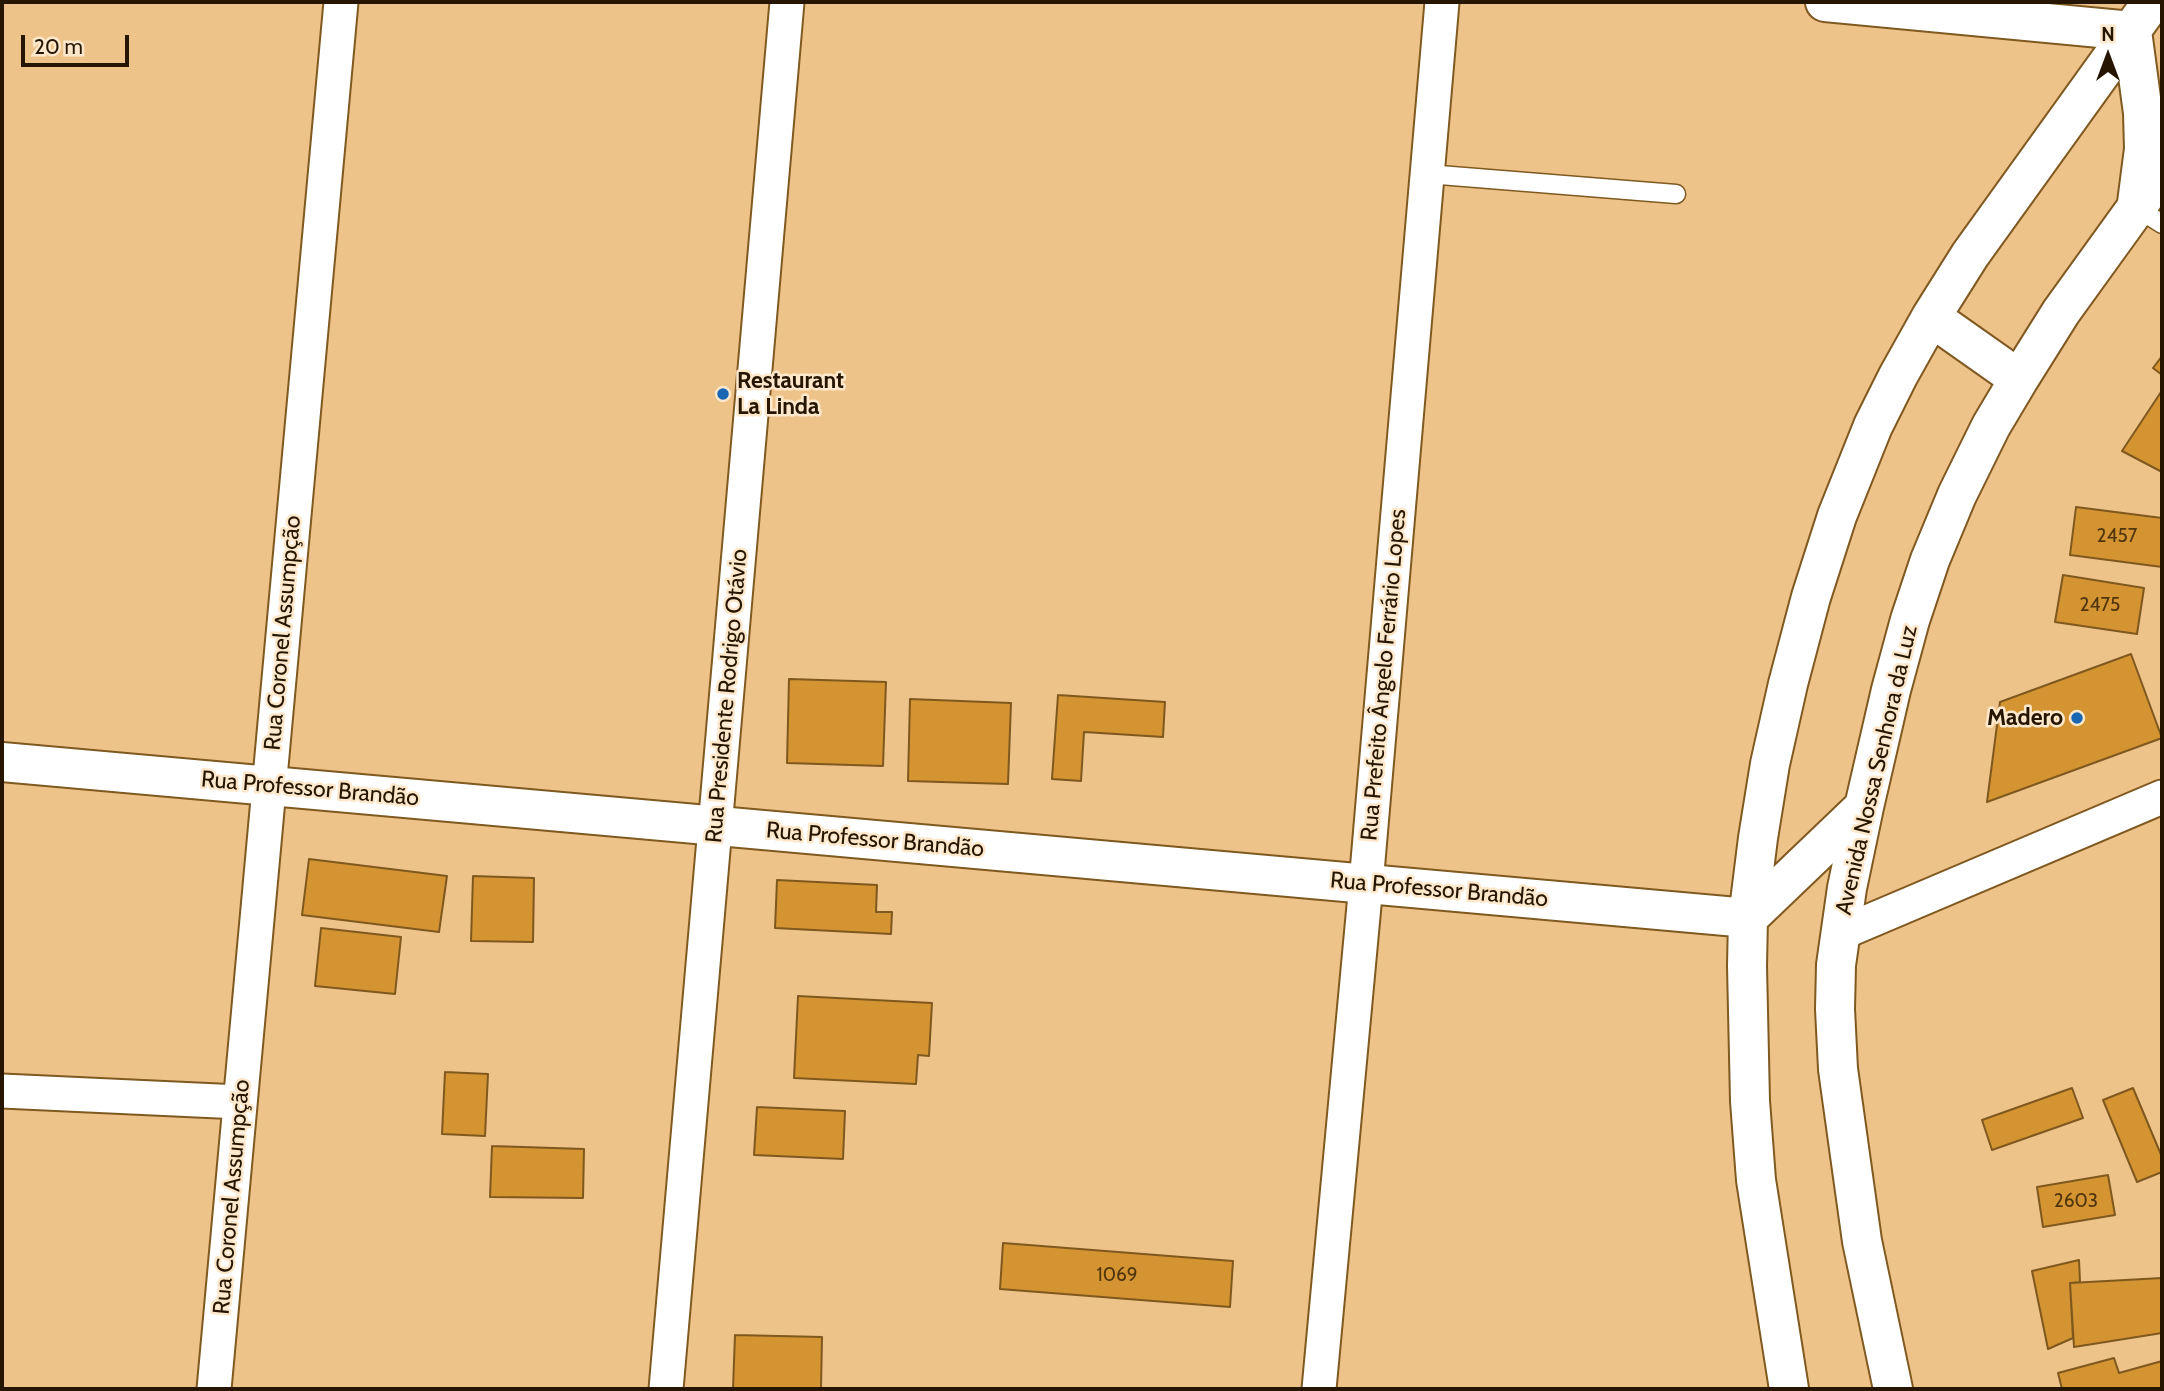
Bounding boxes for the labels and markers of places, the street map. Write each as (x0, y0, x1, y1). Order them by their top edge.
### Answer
place label: Restaurant La Linda (737, 367, 844, 421)
marker: Restaurant La Linda (715, 386, 731, 402)
place label: Madero (1987, 704, 2063, 732)
marker: Madero (2069, 710, 2085, 726)

